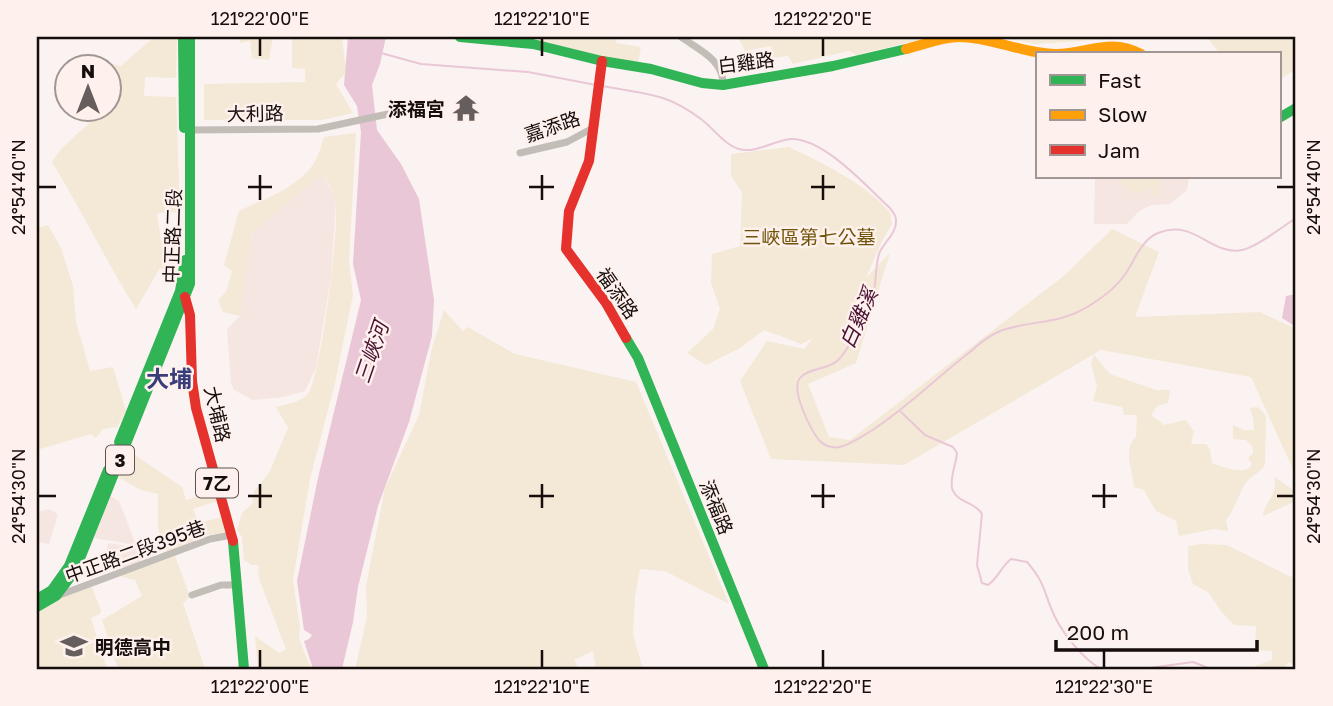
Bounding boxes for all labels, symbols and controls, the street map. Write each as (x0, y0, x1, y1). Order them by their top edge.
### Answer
text: 121°22'00"E (211, 7, 309, 29)
text: 121°22'10"E (494, 7, 590, 29)
text: 121°22'20"E (774, 7, 872, 29)
street label: 白雞路 (716, 47, 776, 77)
north arrow (52, 52, 122, 122)
legend (1036, 52, 1280, 178)
text: N (81, 59, 95, 82)
text: Fast (1098, 67, 1141, 93)
temple icon: 添福宮 (451, 93, 481, 123)
place label: 添福宮 (388, 97, 445, 120)
street label: 大利路 (226, 101, 284, 125)
text: Slow (1098, 101, 1147, 127)
street label: 嘉添路 (521, 106, 583, 146)
text: Jam (1098, 137, 1140, 163)
text: 24°54'40"N (7, 139, 29, 235)
text: 24°54'40"N (1302, 139, 1324, 235)
street label: 中正路二段 (159, 188, 185, 284)
park label: 三峽區第七公墓 (742, 225, 876, 248)
street label: 福添路 (592, 263, 644, 323)
water label: 白雞溪 (833, 281, 884, 352)
water label: 三峽河 (348, 314, 395, 386)
district label: 大埔 (146, 364, 192, 392)
street label: 大埔路 (200, 384, 236, 444)
road number: 3 (106, 446, 134, 474)
text: 24°54'30"N (7, 448, 29, 544)
text: 24°54'30"N (1302, 448, 1324, 544)
road number: 7乙 (196, 468, 238, 498)
street label: 添福路 (696, 476, 738, 538)
street label: 中正路二段395巷 (62, 515, 208, 587)
scale bar (1056, 608, 1258, 652)
text: 200 m (1067, 619, 1129, 645)
school or university icon: 明德高中 (59, 631, 89, 661)
place label: 明德高中 (95, 635, 171, 658)
text: 121°22'00"E (211, 675, 309, 697)
text: 121°22'10"E (494, 675, 590, 697)
text: 121°22'20"E (774, 675, 872, 697)
text: 121°22'30"E (1055, 675, 1153, 697)

